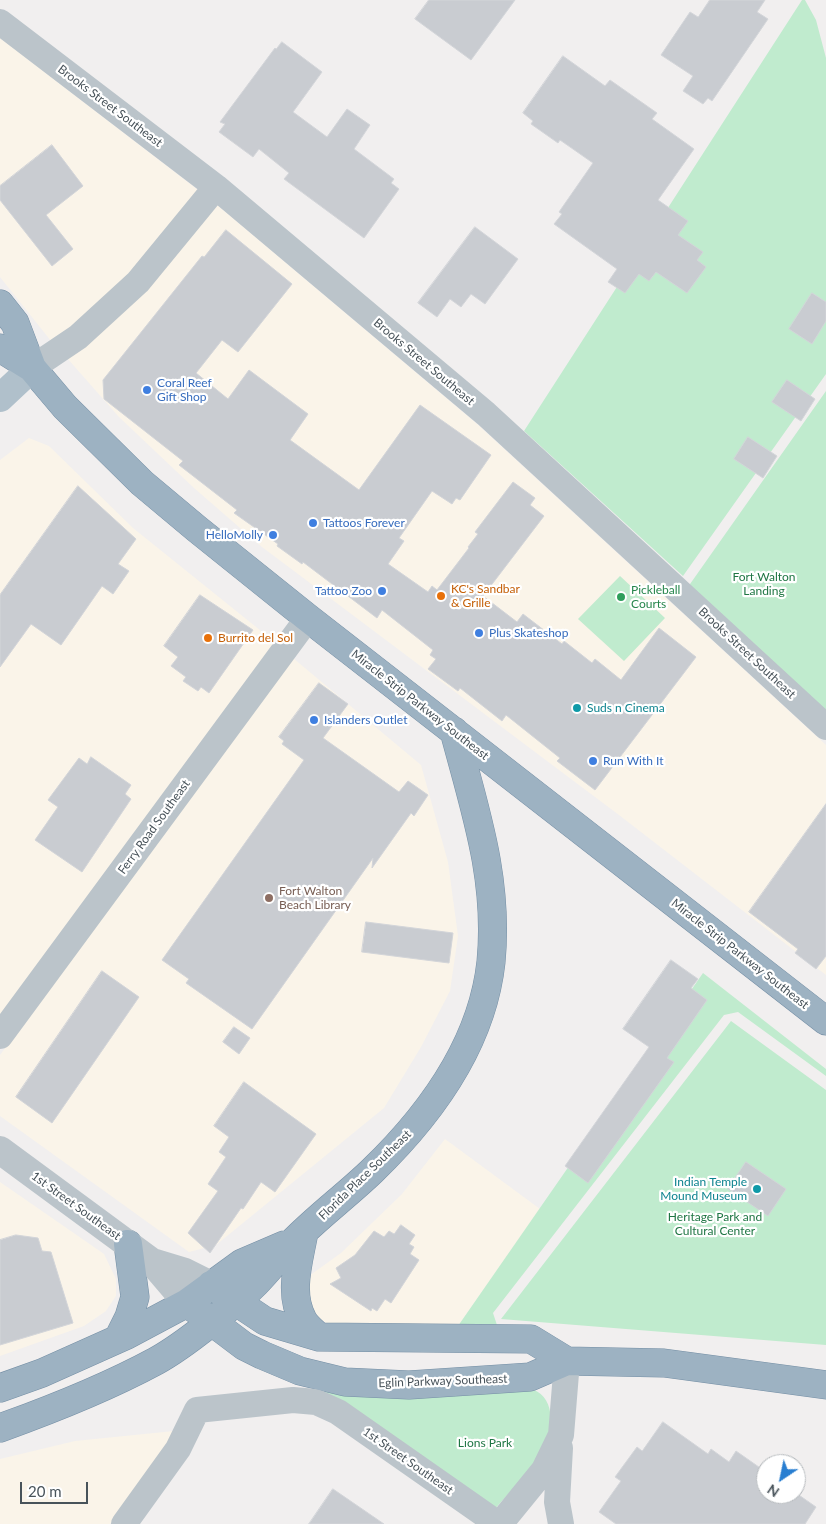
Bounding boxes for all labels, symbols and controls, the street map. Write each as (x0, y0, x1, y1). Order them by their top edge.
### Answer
street label: Brooks Street Southeast (55, 62, 165, 150)
street label: Brooks Street Southeast (371, 316, 477, 408)
place label: Coral Reef Gift Shop (157, 376, 212, 404)
marker: Coral Reef Gift Shop (141, 384, 153, 396)
place label: Tattoos Forever (323, 516, 405, 530)
marker: Tattoos Forever (307, 517, 319, 529)
place label: HelloMolly (206, 528, 263, 542)
marker: HelloMolly (267, 529, 279, 541)
park label: Fort Walton Landing (732, 570, 796, 598)
place label: KC's Sandbar & Grille (451, 582, 520, 610)
place label: Pickleball Courts (631, 583, 680, 611)
place label: Tattoo Zoo (315, 584, 372, 598)
marker: Tattoo Zoo (376, 585, 388, 597)
marker: KC's Sandbar & Grille (435, 590, 447, 602)
marker: Pickleball Courts (615, 591, 627, 603)
street label: Brooks Street Southeast (696, 604, 798, 702)
place label: Plus Skateshop (489, 626, 568, 640)
marker: Plus Skateshop (473, 627, 485, 639)
place label: Burrito del Sol (218, 631, 293, 645)
marker: Burrito del Sol (202, 632, 214, 644)
street label: Miracle Strip Parkway Southeast (348, 647, 492, 763)
place label: Suds n Cinema (587, 701, 665, 715)
marker: Suds n Cinema (571, 702, 583, 714)
place label: Islanders Outlet (324, 713, 407, 727)
marker: Islanders Outlet (308, 714, 320, 726)
place label: Run With It (603, 754, 664, 768)
marker: Run With It (587, 755, 599, 767)
street label: Ferry Road Southeast (115, 777, 193, 877)
place label: Fort Walton Beach Library (279, 884, 351, 912)
marker: Fort Walton Beach Library (263, 892, 275, 904)
street label: Miracle Strip Parkway Southeast (668, 896, 812, 1012)
street label: Florida Place Southeast (316, 1127, 414, 1223)
street label: 1st Street Southeast (29, 1169, 123, 1243)
place label: Indian Temple Mound Museum (660, 1175, 747, 1203)
marker: Indian Temple Mound Museum (751, 1183, 763, 1195)
park label: Heritage Park and Cultural Center (668, 1210, 762, 1238)
street label: Eglin Parkway Southeast (378, 1372, 508, 1390)
street label: 1st Street Southeast (360, 1424, 456, 1498)
park label: Lions Park (458, 1436, 512, 1450)
north arrow (756, 1454, 806, 1504)
scale bar (22, 1472, 90, 1504)
text: N (764, 1481, 782, 1501)
text: 20 m (28, 1482, 62, 1500)

